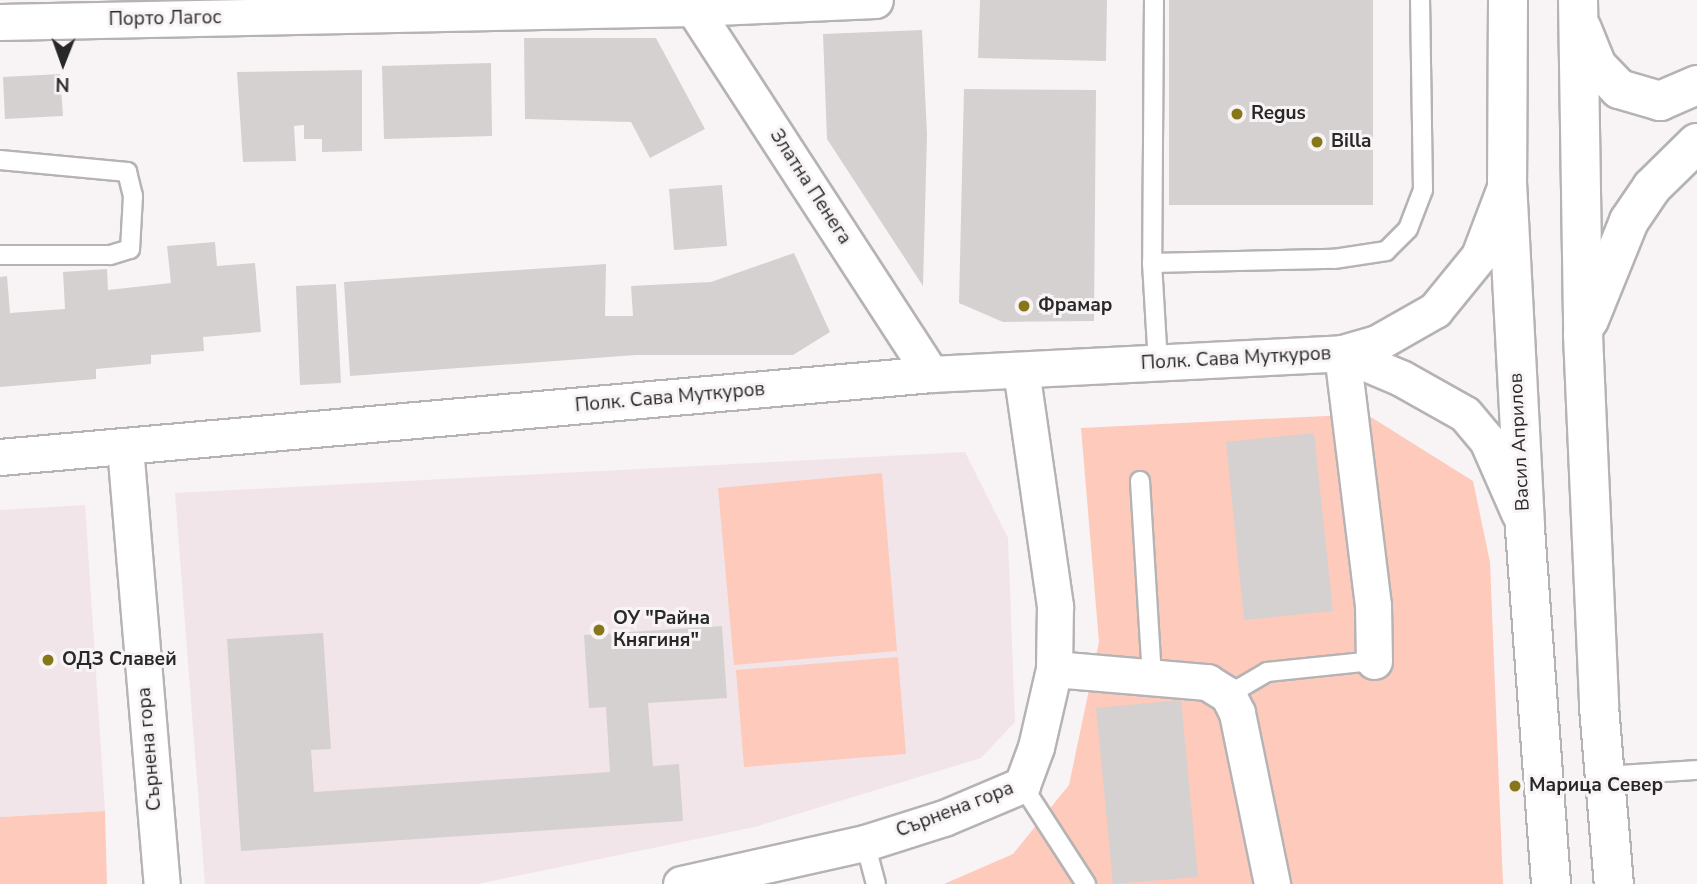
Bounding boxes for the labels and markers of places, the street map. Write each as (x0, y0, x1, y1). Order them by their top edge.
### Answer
place label: Regus (1251, 103, 1306, 125)
marker: Regus (1229, 106, 1245, 122)
place label: Billa (1331, 131, 1371, 153)
marker: Billa (1309, 134, 1325, 150)
place label: Фрамар (1038, 295, 1112, 317)
marker: Фрамар (1016, 298, 1032, 314)
place label: ОУ "Райна Княгиня" (613, 608, 710, 652)
marker: ОУ "Райна Княгиня" (591, 622, 607, 638)
place label: ОДЗ Славей (62, 649, 177, 671)
marker: ОДЗ Славей (40, 652, 56, 668)
place label: Марица Север (1529, 775, 1663, 797)
marker: Марица Север (1507, 778, 1523, 794)

